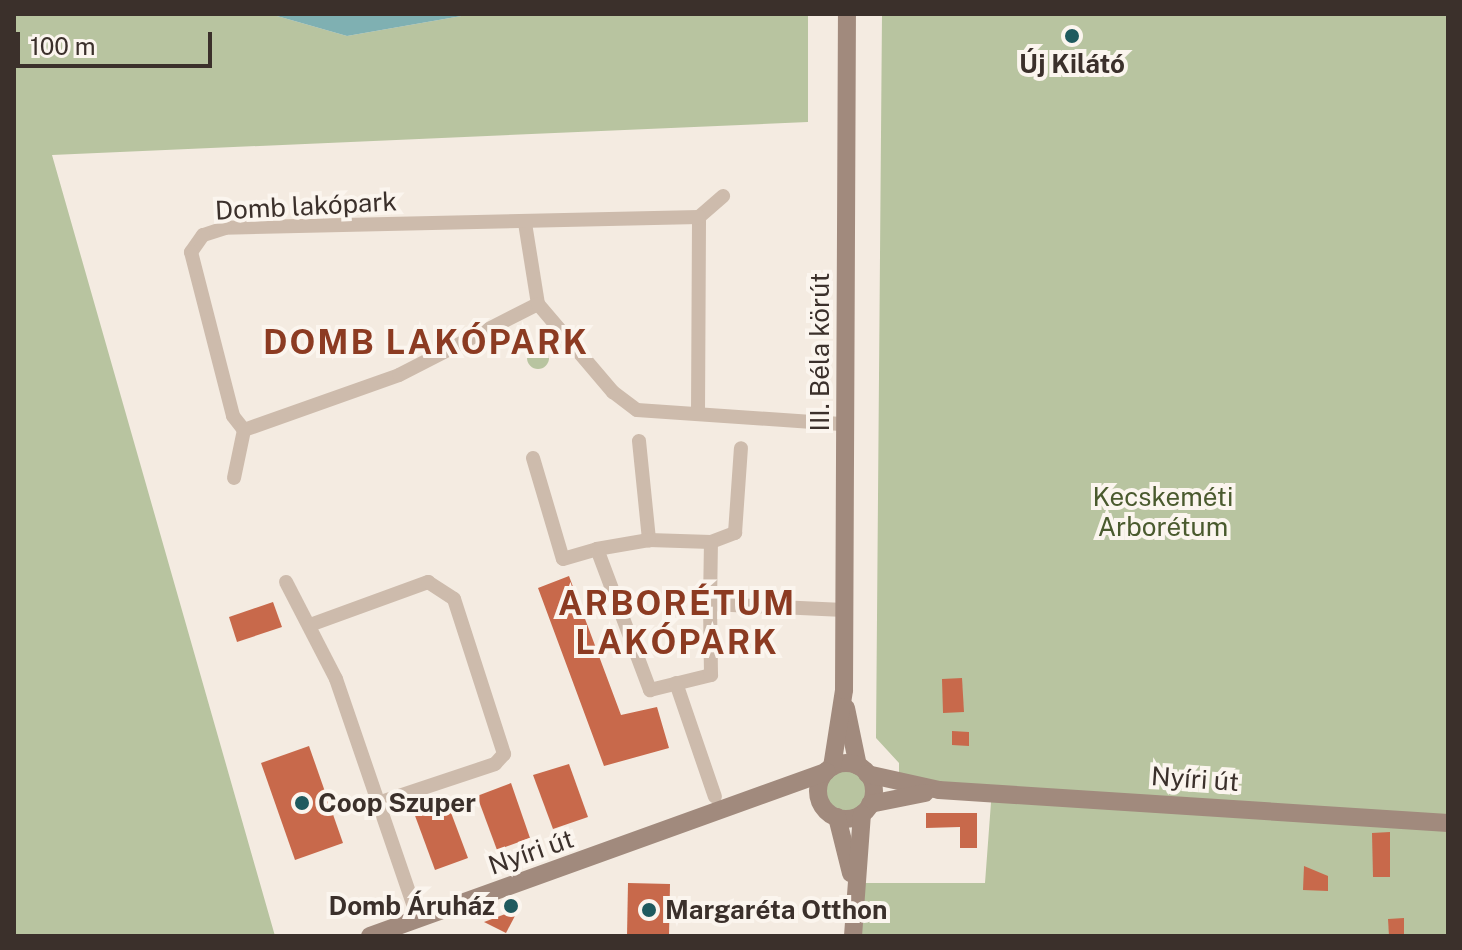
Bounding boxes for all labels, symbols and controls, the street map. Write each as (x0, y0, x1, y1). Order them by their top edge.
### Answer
scale bar (20, 16, 216, 66)
marker: Új Kilátó (1063, 27, 1081, 45)
text: 100 m (30, 32, 96, 60)
place label: Új Kilátó (1019, 48, 1125, 80)
street label: Domb lakópark (214, 186, 398, 226)
street label: III. Béla körút (804, 272, 836, 432)
district label: DOMB LAKÓPARK (263, 323, 589, 363)
park label: Kecskeméti Arborétum (1093, 481, 1233, 542)
district label: ARBORÉTUM LAKÓPARK (558, 583, 796, 662)
street label: Nyíri út (1150, 760, 1240, 798)
place label: Coop Szuper (318, 787, 476, 819)
marker: Coop Szuper (293, 794, 311, 812)
street label: Nyíri út (484, 823, 578, 881)
place label: Domb Áruház (328, 890, 495, 922)
place label: Margaréta Otthon (665, 894, 887, 926)
marker: Domb Áruház (502, 897, 520, 915)
marker: Margaréta Otthon (640, 901, 658, 919)

